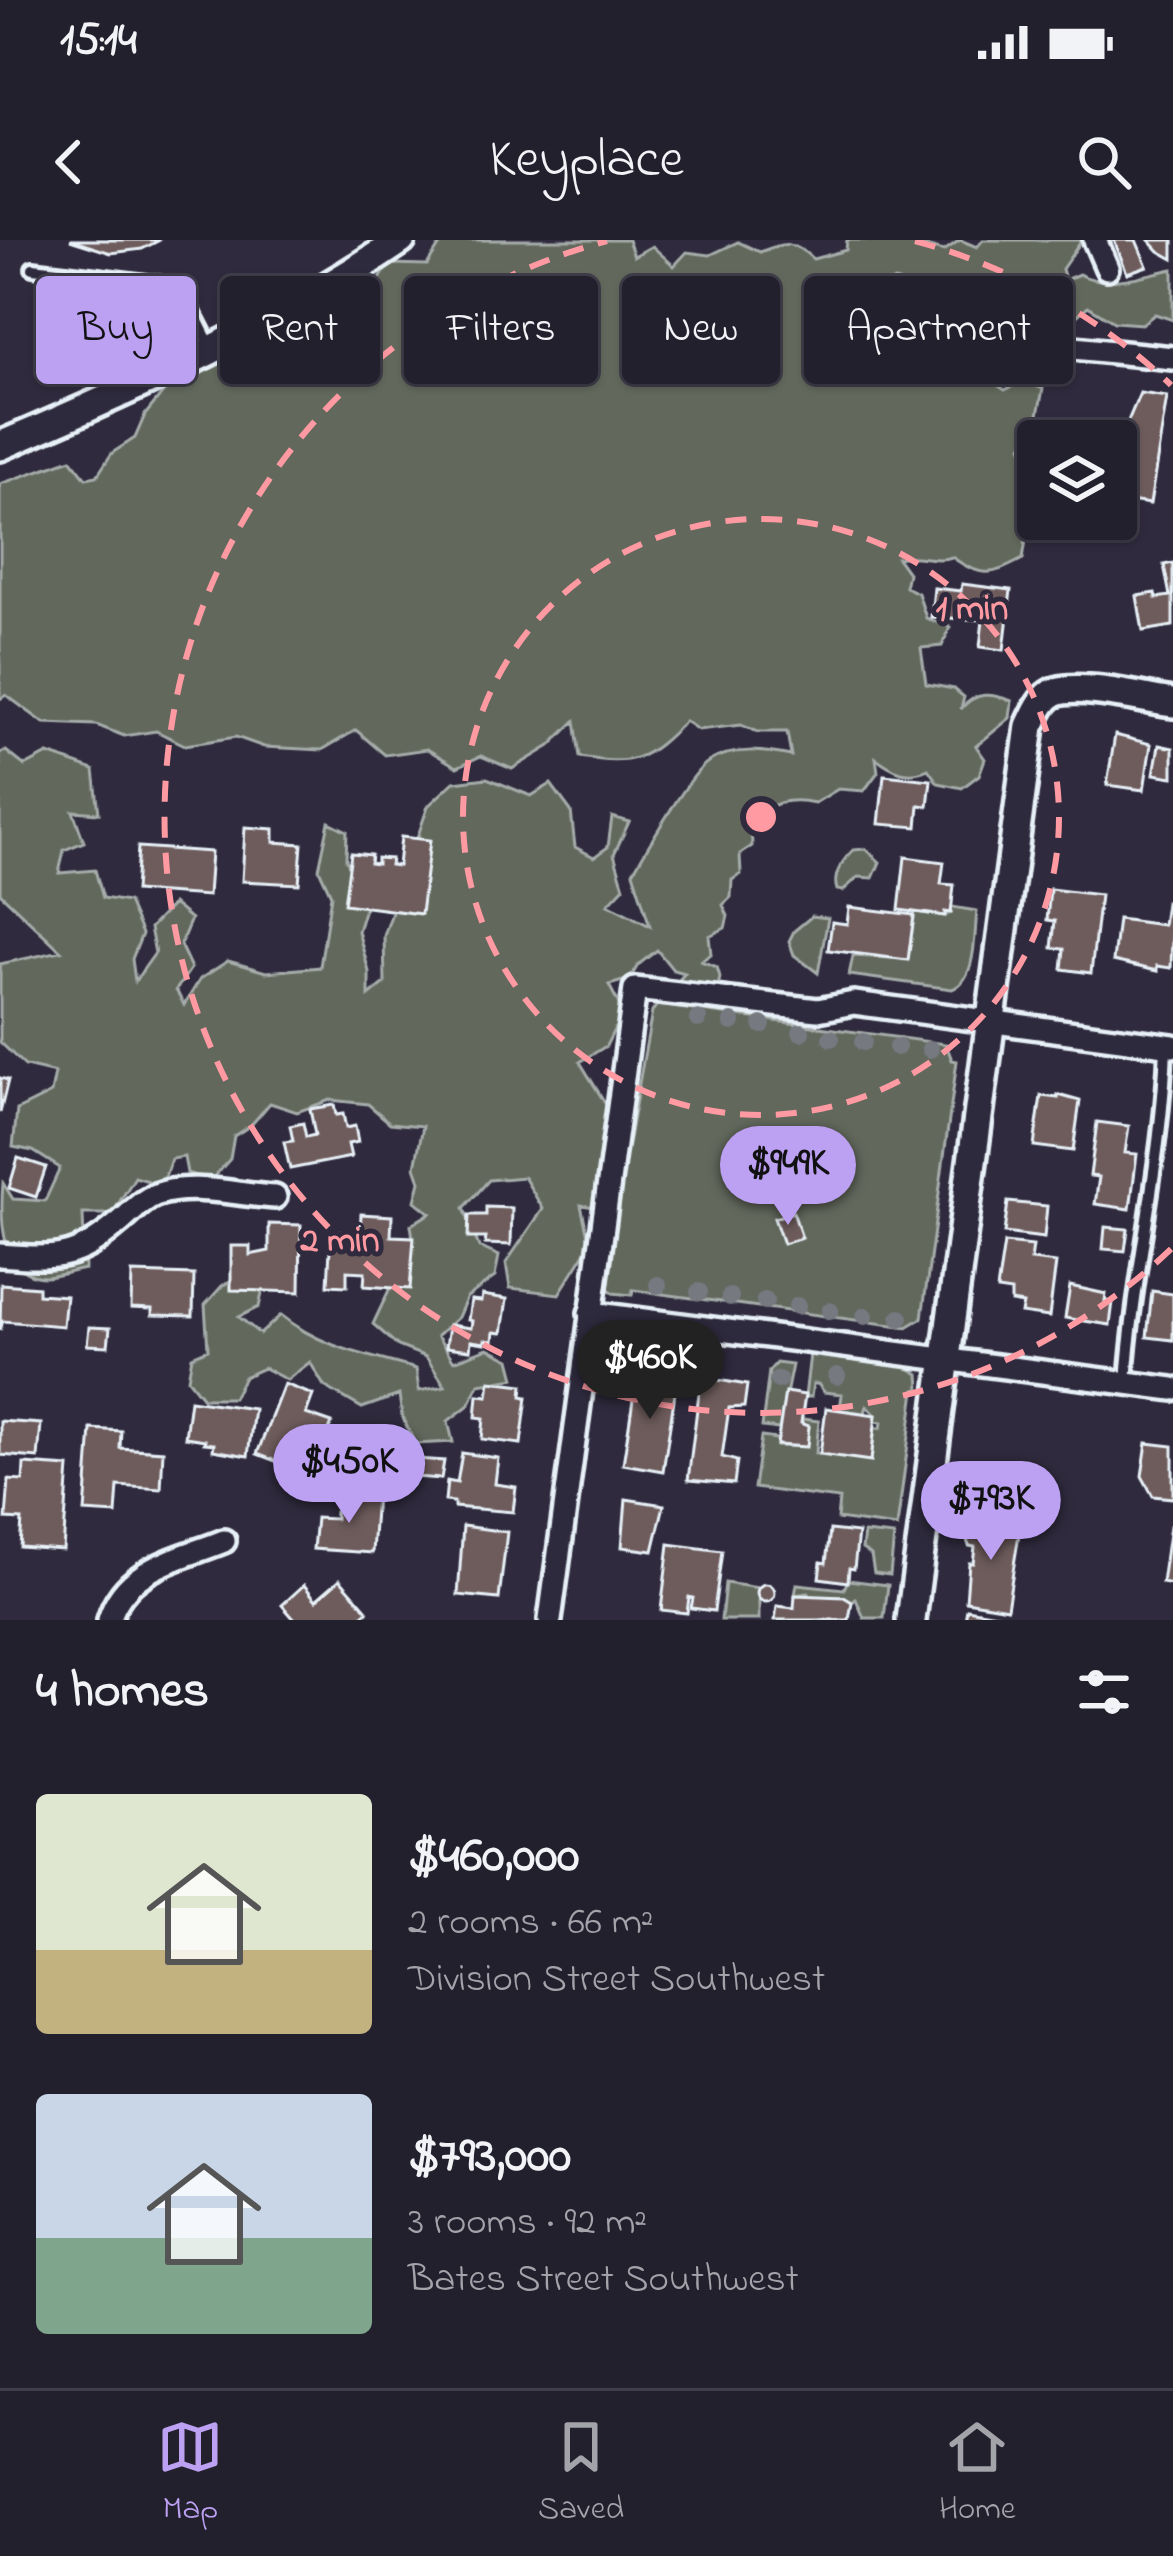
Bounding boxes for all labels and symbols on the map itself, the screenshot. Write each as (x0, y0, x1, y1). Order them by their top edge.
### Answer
text: 1 min (936, 584, 1008, 637)
centre of rings (740, 796, 782, 838)
pin: $949K (704, 1126, 872, 1228)
text: 2 min (299, 1216, 380, 1269)
pin: $460K (566, 1320, 734, 1422)
pin: $450K (265, 1424, 433, 1526)
pin: $793K (907, 1461, 1075, 1563)

